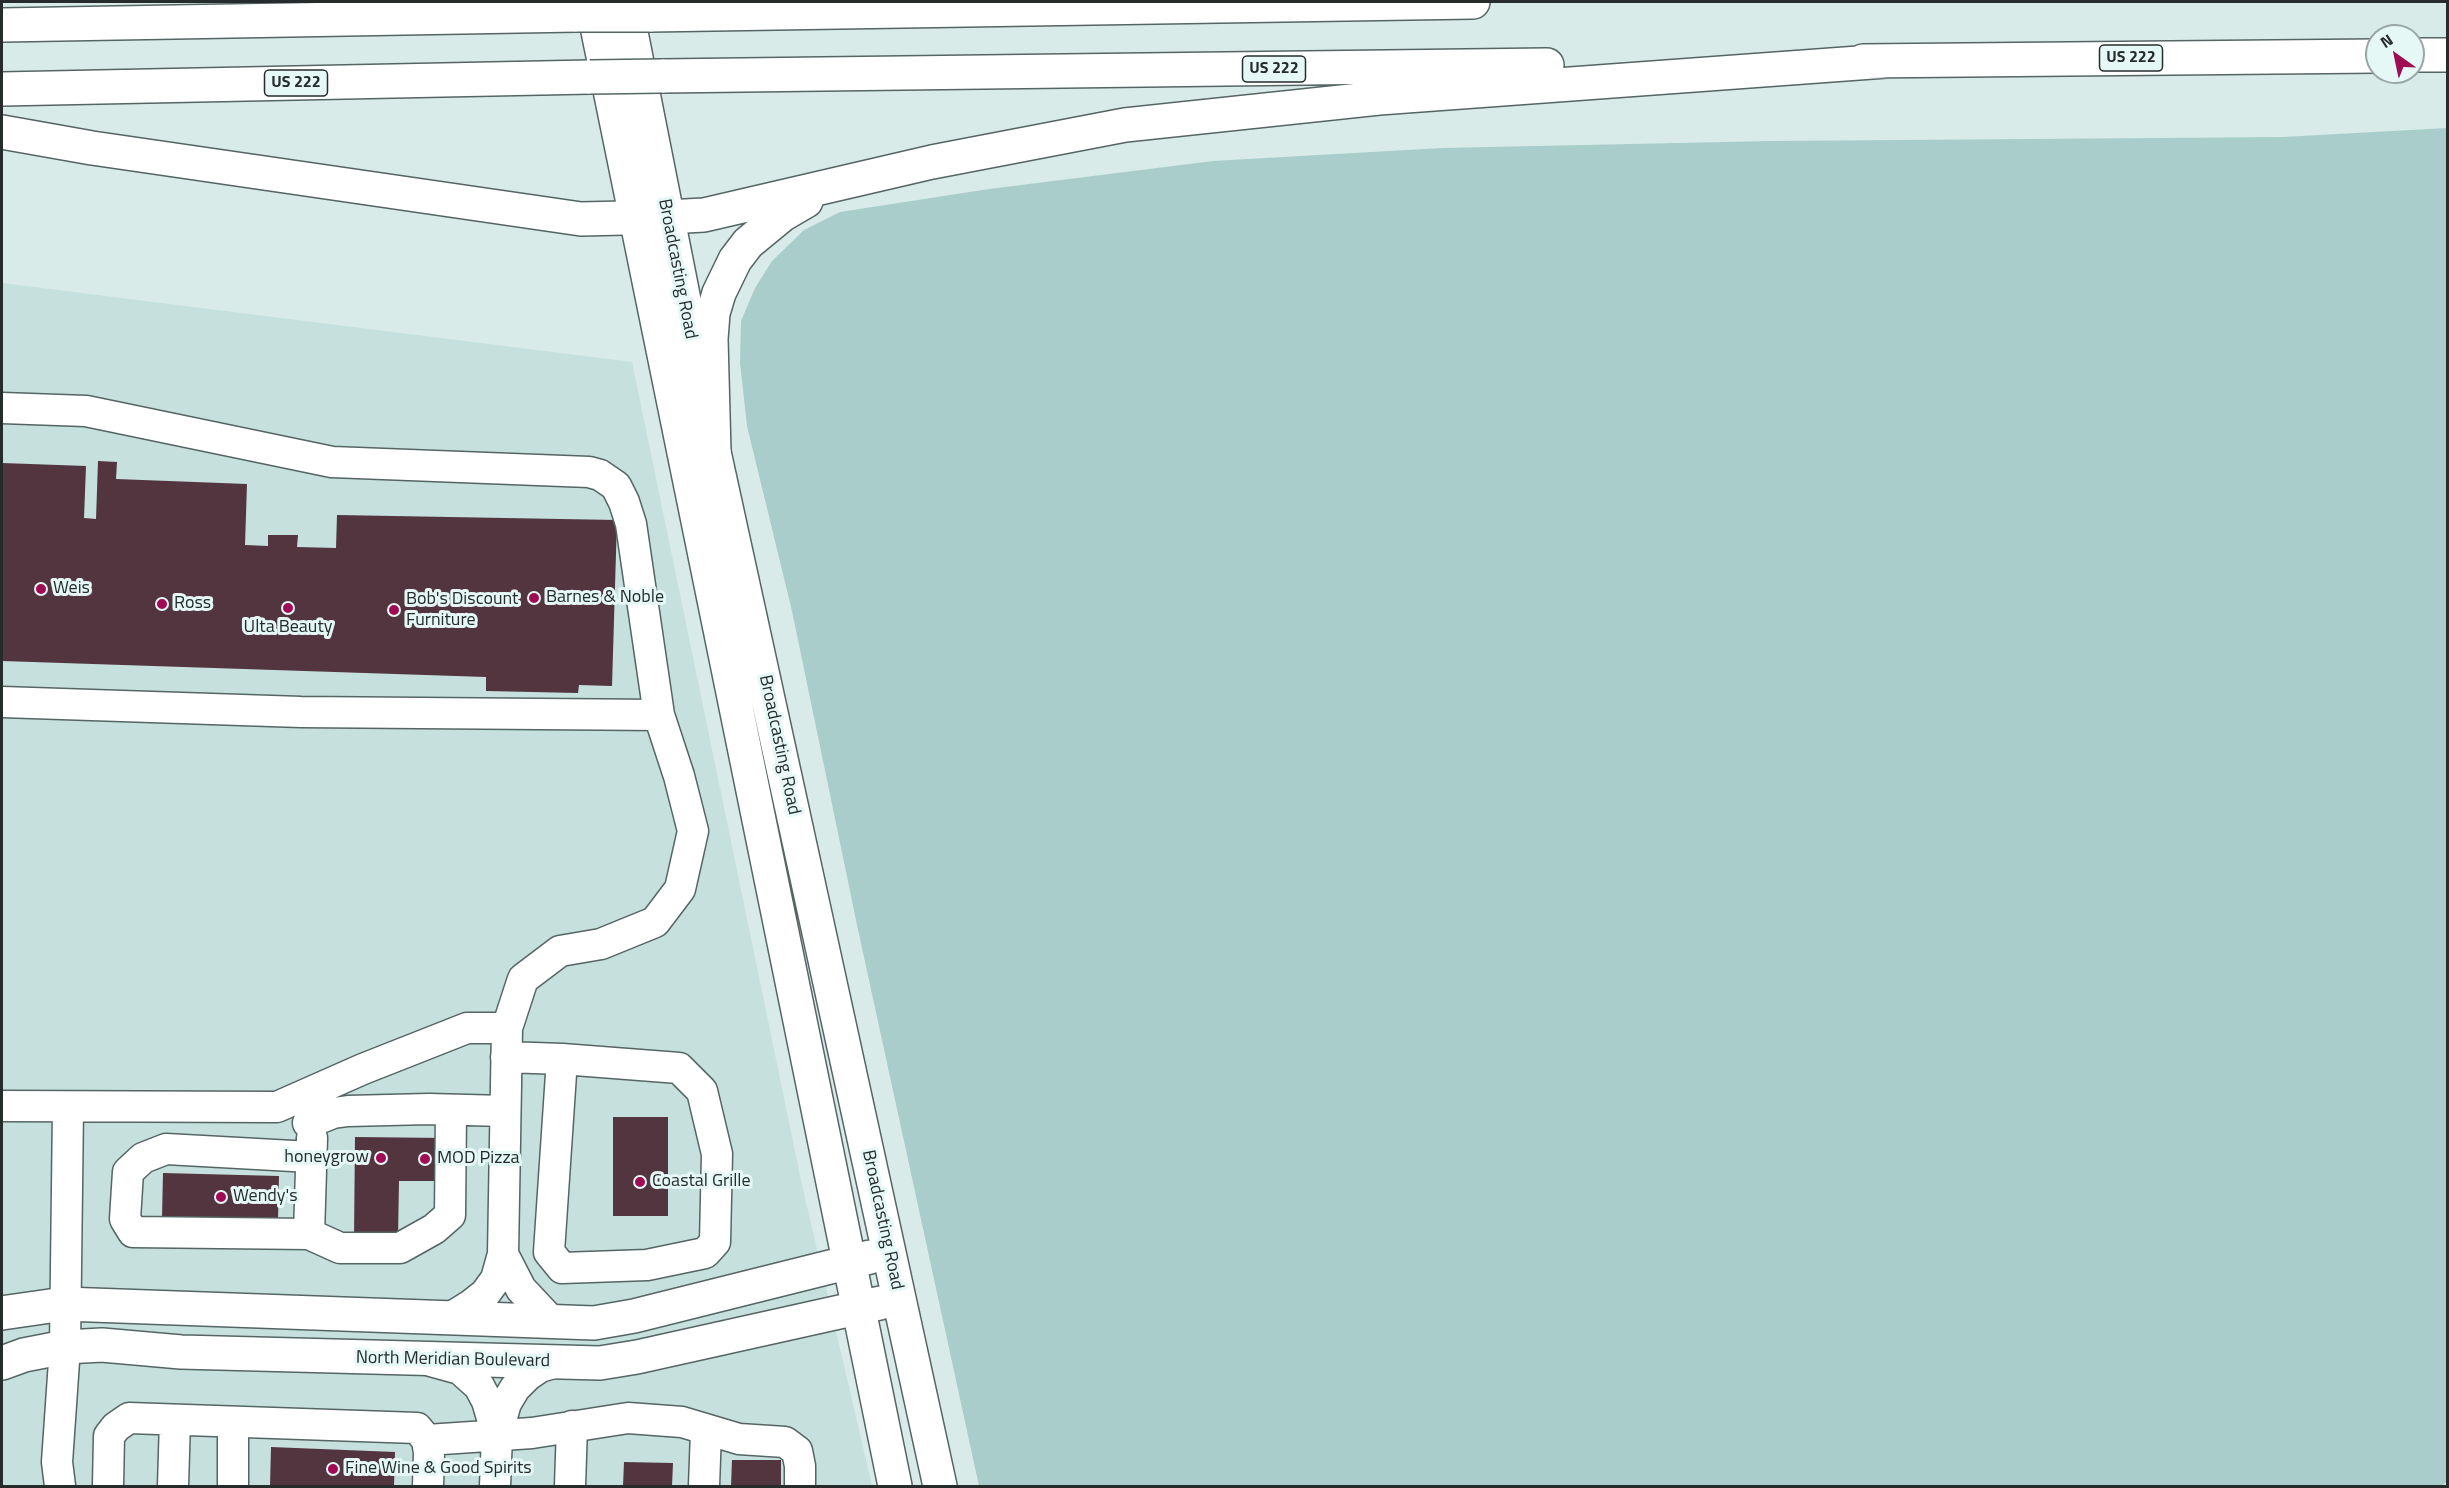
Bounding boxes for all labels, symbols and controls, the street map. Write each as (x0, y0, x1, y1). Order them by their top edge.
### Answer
north arrow (2365, 24, 2425, 84)
text: N (2375, 27, 2397, 54)
road number: US 222 (2100, 45, 2162, 71)
road number: US 222 (1242, 56, 1306, 82)
road number: US 222 (264, 70, 328, 96)
street label: Broadcasting Road (653, 197, 701, 341)
place label: Weis (53, 578, 90, 600)
marker: Weis (34, 582, 48, 596)
place label: Barnes & Noble (546, 587, 664, 609)
place label: Bob's Discount Furniture (406, 589, 518, 632)
marker: Barnes & Noble (527, 591, 541, 605)
place label: Ross (174, 593, 211, 615)
marker: Ross (155, 597, 169, 611)
marker: Ulta Beauty (281, 601, 295, 615)
marker: Bob's Discount Furniture (387, 603, 401, 617)
place label: Ulta Beauty (244, 617, 332, 639)
street label: Broadcasting Road (754, 673, 804, 817)
place label: honeygrow (284, 1147, 369, 1169)
place label: MOD Pizza (437, 1148, 520, 1170)
street label: Broadcasting Road (857, 1148, 907, 1292)
marker: honeygrow (374, 1151, 388, 1165)
marker: MOD Pizza (418, 1152, 432, 1166)
place label: Coastal Grille (652, 1171, 751, 1193)
marker: Coastal Grille (633, 1175, 647, 1189)
place label: Wendy's (233, 1186, 298, 1208)
marker: Wendy's (214, 1190, 228, 1204)
street label: North Meridian Boulevard (356, 1348, 550, 1372)
place label: Fine Wine & Good Spirits (345, 1458, 532, 1480)
marker: Fine Wine & Good Spirits (326, 1462, 340, 1476)

